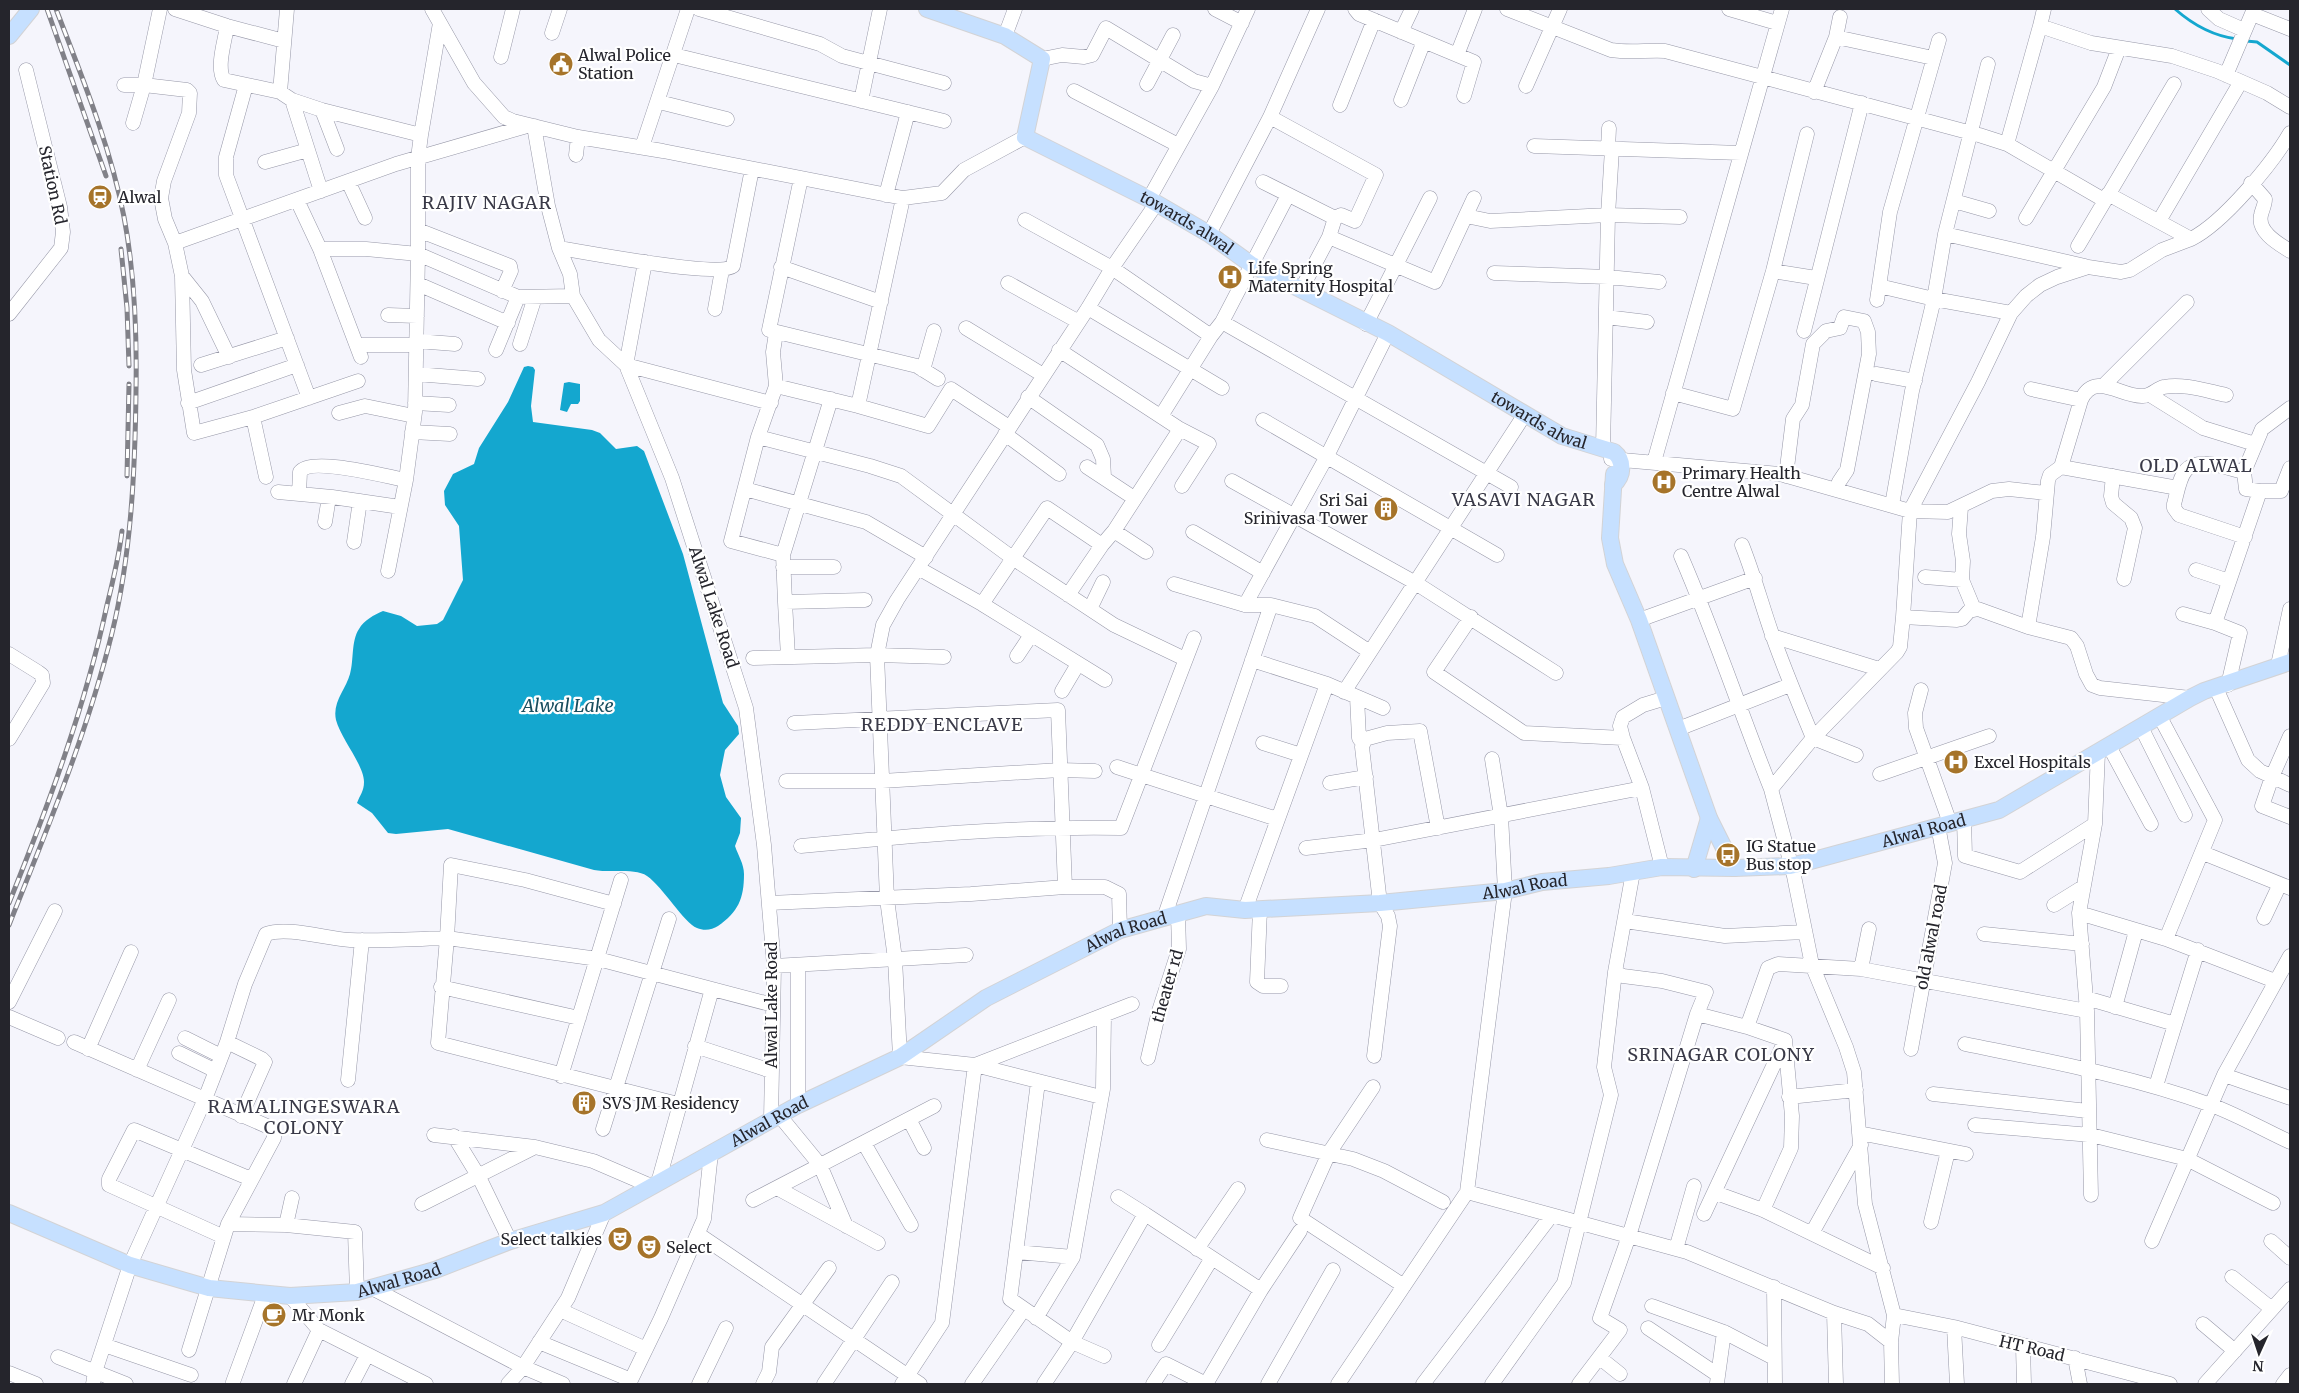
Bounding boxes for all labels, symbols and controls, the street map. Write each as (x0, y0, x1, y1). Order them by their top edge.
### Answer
place label: Alwal Police Station (577, 45, 671, 83)
public building icon: Alwal Police Station (548, 51, 574, 77)
street label: Station Rd (35, 144, 71, 227)
station icon: Alwal (87, 184, 113, 210)
street label: towards alwal (1137, 186, 1238, 258)
place label: Alwal (117, 187, 161, 207)
district label: RAJIV NAGAR (422, 191, 552, 214)
place label: Life Spring Maternity Hospital (1248, 258, 1393, 296)
hospital icon: Life Spring Maternity Hospital (1217, 264, 1243, 290)
street label: towards alwal (1488, 386, 1590, 453)
district label: OLD ALWAL (2139, 454, 2253, 477)
place label: Primary Health Centre Alwal (1682, 463, 1801, 501)
hospital icon: Primary Health Centre Alwal (1651, 469, 1677, 495)
district label: VASAVI NAGAR (1451, 488, 1596, 511)
place label: Sri Sai Srinivasa Tower (1244, 490, 1368, 528)
building icon: Sri Sai Srinivasa Tower (1373, 496, 1399, 522)
street label: Alwal Lake Road (685, 543, 743, 671)
water label: Alwal Lake (520, 694, 614, 717)
district label: REDDY ENCLAVE (861, 713, 1023, 736)
hospital icon: Excel Hospitals (1943, 749, 1969, 775)
place label: Excel Hospitals (1974, 752, 2091, 772)
street label: Alwal Road (1878, 809, 1968, 852)
place label: IG Statue Bus stop (1746, 836, 1816, 874)
bus stop icon: IG Statue Bus stop (1715, 842, 1741, 868)
street label: Alwal Road (1481, 870, 1569, 903)
street label: old alwal road (1911, 882, 1951, 991)
street label: Alwal Road (1080, 907, 1169, 957)
street label: Alwal Lake Road (761, 941, 781, 1069)
street label: theater rd (1147, 947, 1187, 1025)
district label: SRINAGAR COLONY (1627, 1043, 1815, 1066)
building icon: SVS JM Residency (571, 1090, 597, 1116)
street label: Alwal Road (726, 1092, 812, 1151)
place label: SVS JM Residency (602, 1093, 740, 1113)
district label: RAMALINGESWARA COLONY (207, 1095, 401, 1139)
theatre icon: Select talkies (607, 1226, 633, 1252)
place label: Select talkies (501, 1229, 602, 1249)
theatre icon: Select (636, 1234, 662, 1260)
place label: Select (666, 1237, 713, 1257)
street label: Alwal Road (354, 1259, 444, 1302)
cafe icon: Mr Monk (261, 1302, 287, 1328)
place label: Mr Monk (292, 1305, 365, 1325)
north arrow (2234, 1328, 2284, 1378)
street label: HT Road (1997, 1331, 2067, 1365)
text: N (2252, 1357, 2264, 1375)

